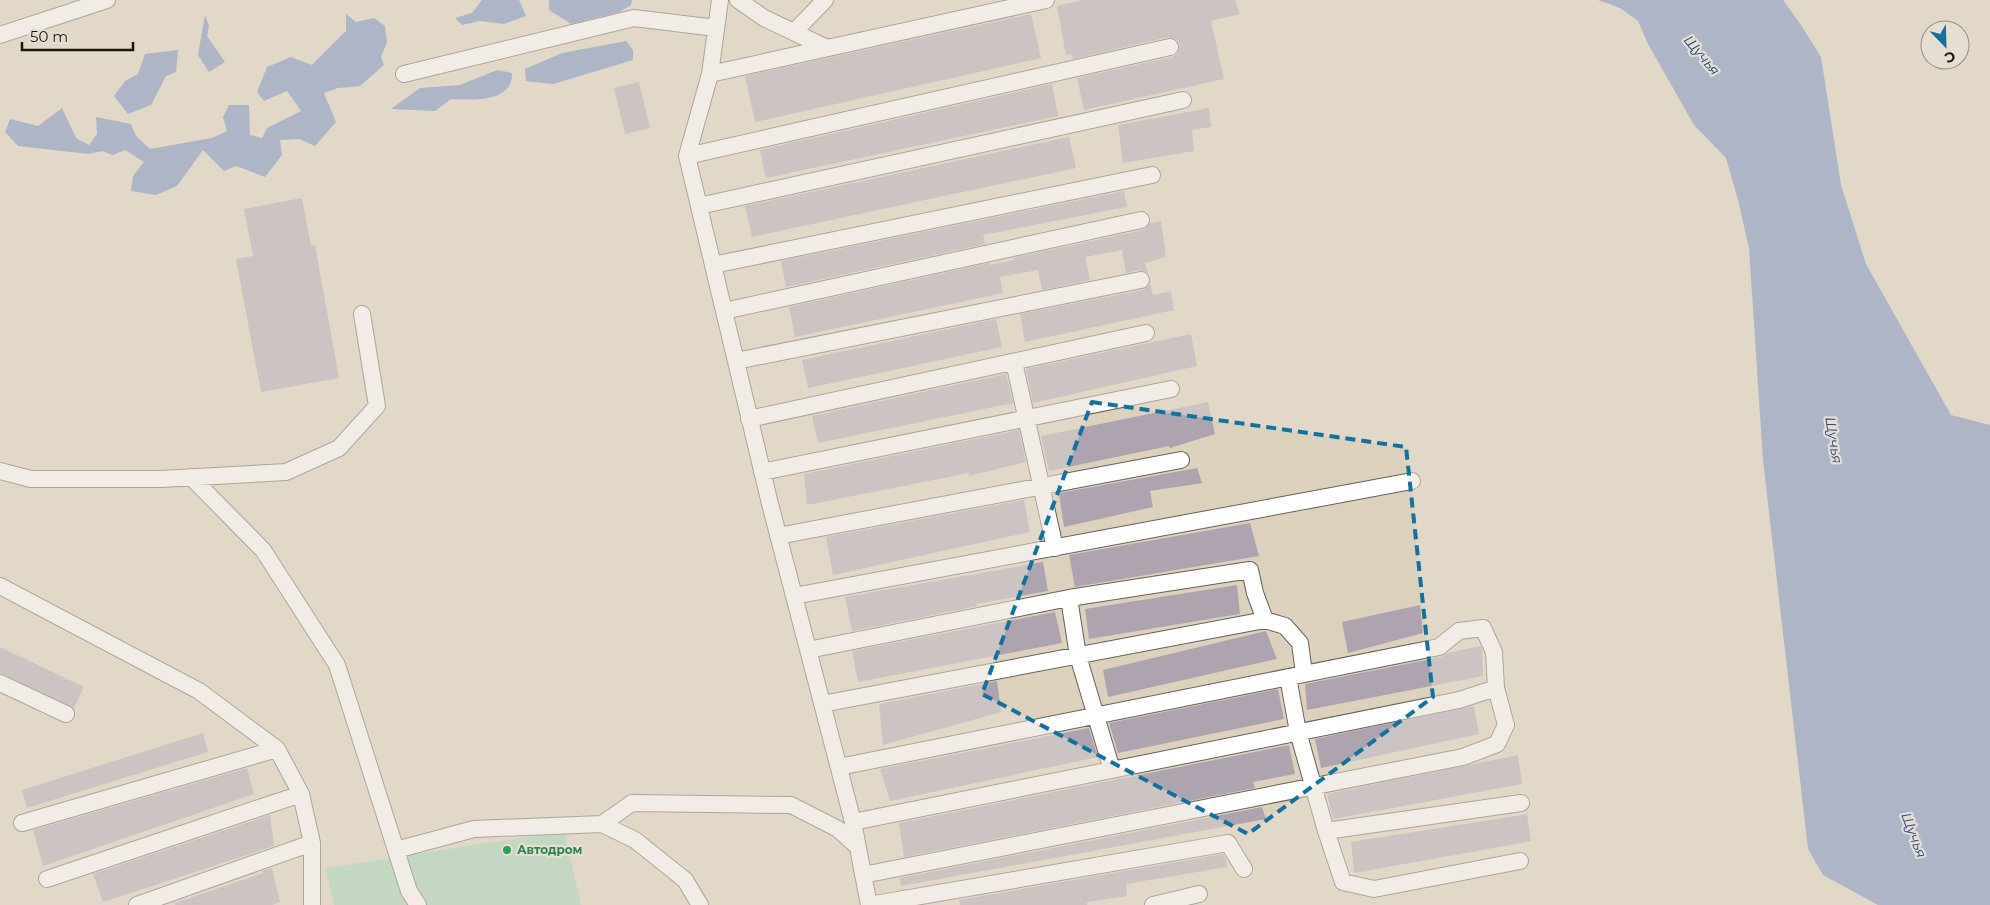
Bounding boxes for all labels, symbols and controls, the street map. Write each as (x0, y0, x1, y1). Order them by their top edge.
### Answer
scale bar (22, 20, 134, 52)
north arrow (1920, 20, 1970, 70)
text: 50 m (30, 27, 68, 46)
water label: Щучья (1680, 31, 1724, 79)
text: С (1942, 47, 1958, 67)
water label: Щучья (1821, 415, 1847, 465)
water label: Щучья (1897, 810, 1931, 860)
place label: Автодром (517, 842, 582, 857)
marker: Автодром (501, 844, 513, 856)

